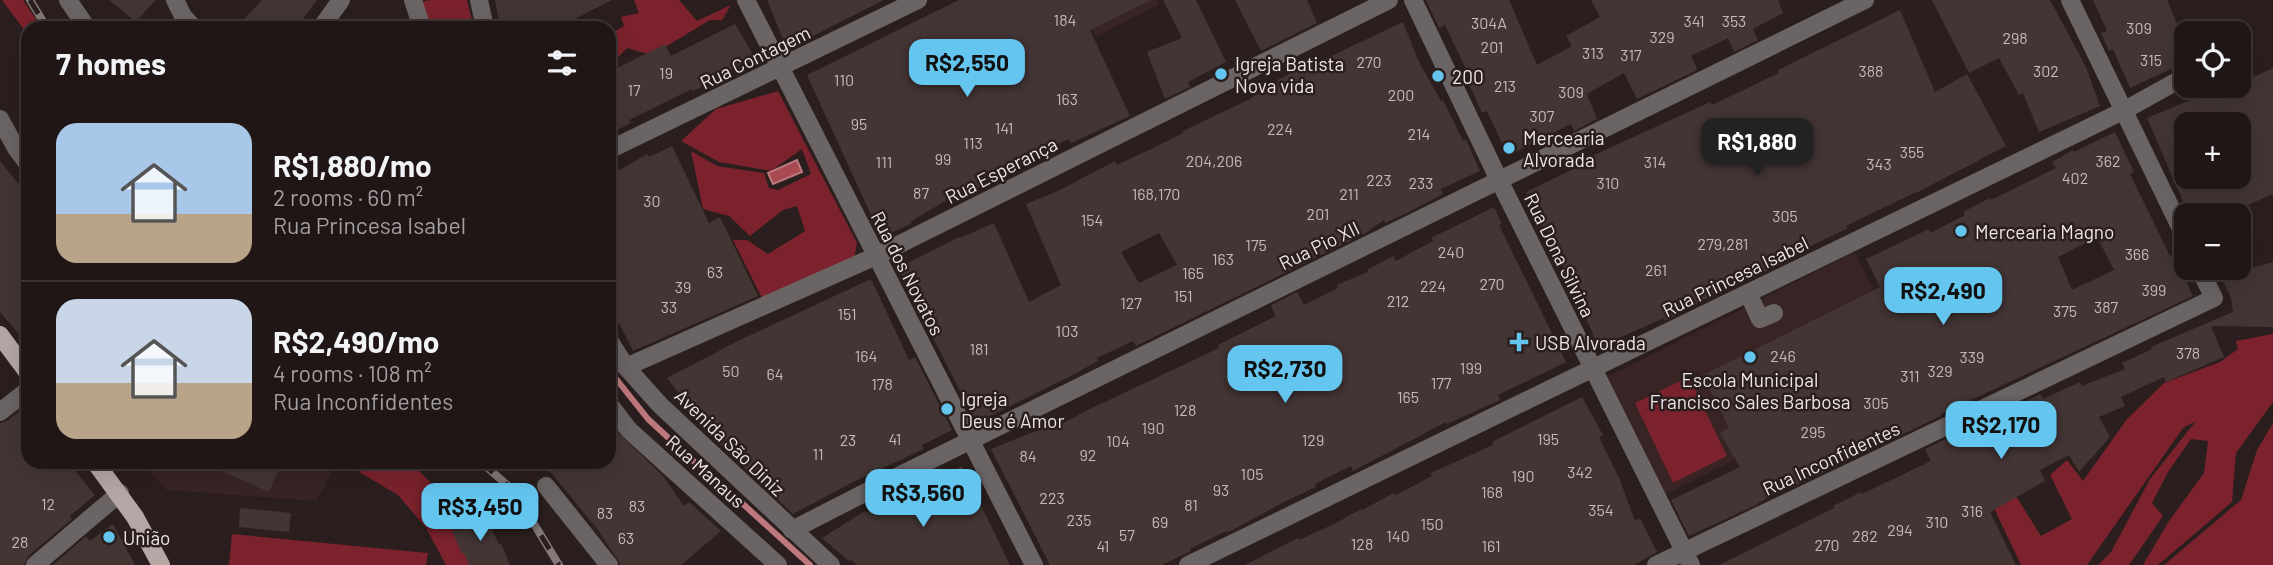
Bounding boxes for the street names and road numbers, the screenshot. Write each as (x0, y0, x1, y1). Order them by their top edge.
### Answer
street label: Rua Contagem (696, 20, 814, 94)
street label: Rua Esperança (941, 132, 1061, 208)
street label: Rua Dona Silvina (1520, 189, 1600, 321)
street label: Rua dos Novatos (867, 207, 949, 339)
street label: Rua Pio XII (1275, 216, 1363, 274)
street label: Rua Princesa Isabel (1658, 231, 1812, 321)
street label: Avenida São Diniz (670, 384, 790, 500)
street label: Rua Inconfidentes (1759, 416, 1903, 500)
street label: Rua Manaus (662, 430, 750, 512)

